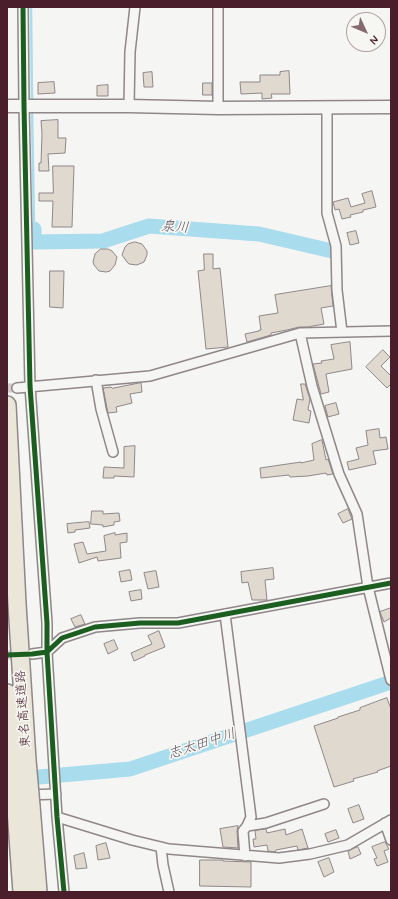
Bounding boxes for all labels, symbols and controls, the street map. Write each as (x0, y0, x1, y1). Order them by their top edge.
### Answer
north arrow (346, 12, 386, 52)
text: N (366, 32, 381, 47)
water label: 泉川 (160, 219, 190, 237)
street label: 東名高速道路 (13, 670, 35, 748)
water label: 志太田中川 (166, 726, 238, 764)

